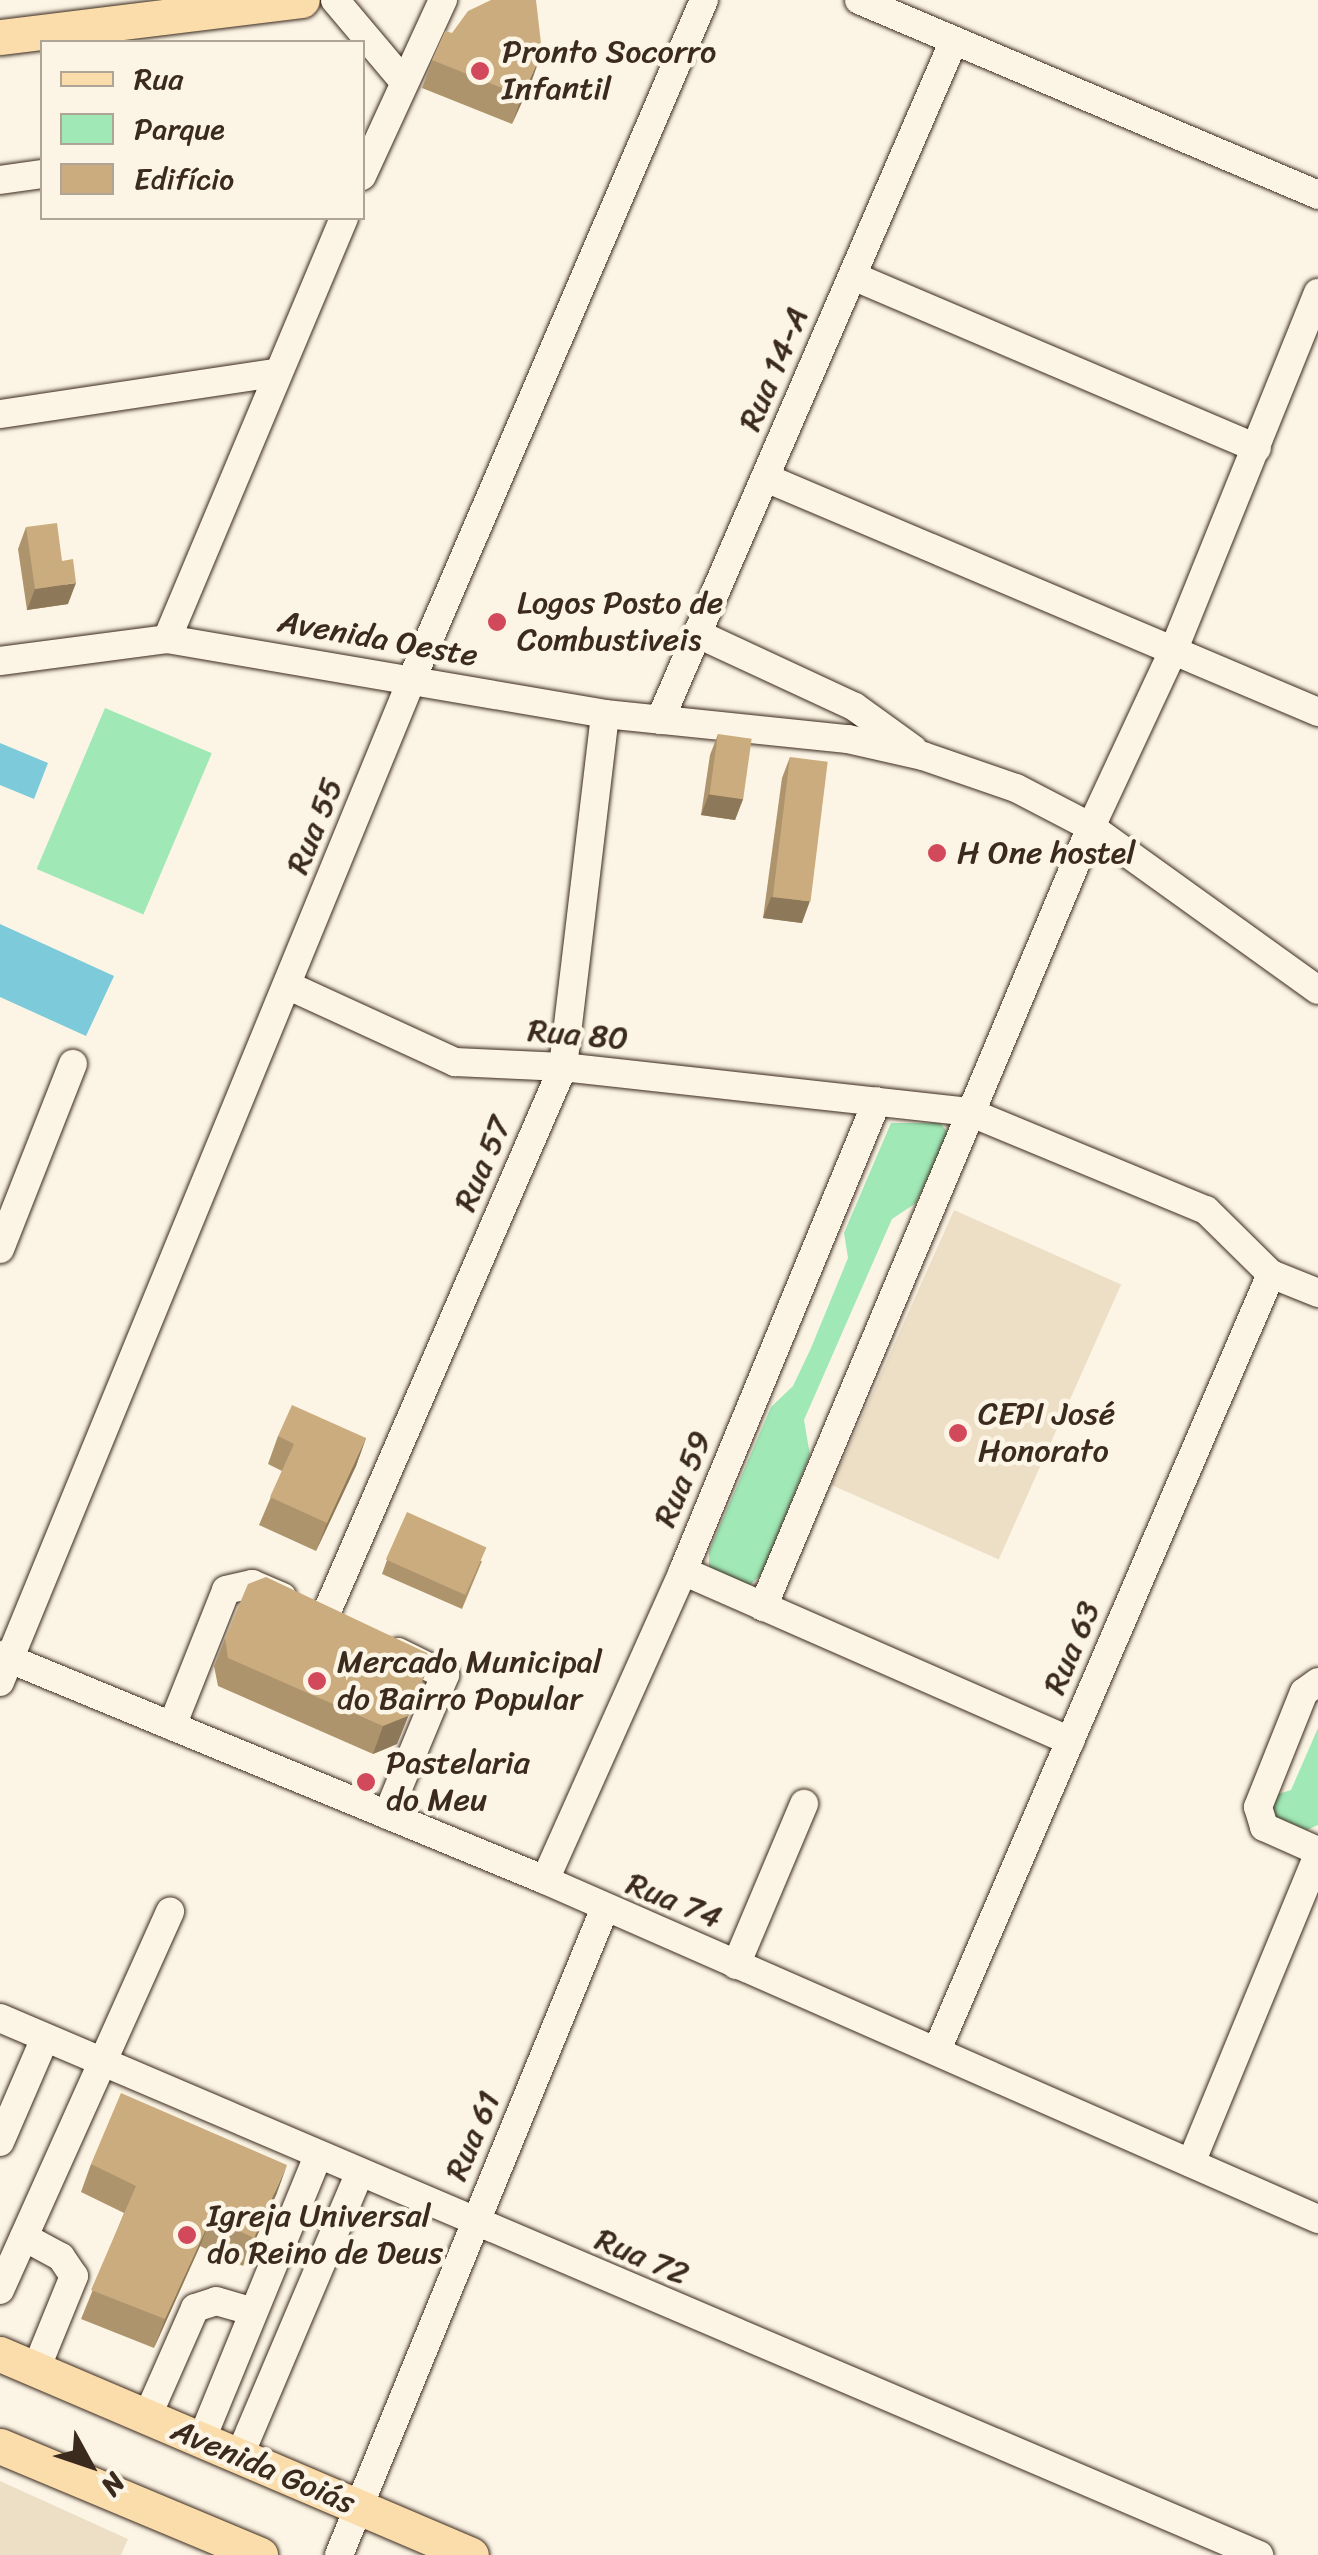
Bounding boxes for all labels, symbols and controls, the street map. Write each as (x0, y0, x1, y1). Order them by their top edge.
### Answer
place label: Pronto Socorro Infantil (502, 34, 716, 109)
legend (40, 40, 365, 220)
text: Rua (134, 52, 183, 106)
marker: Pronto Socorro Infantil (467, 58, 493, 84)
text: Parque (134, 102, 225, 156)
text: Edifício (134, 152, 234, 206)
street label: Rua 14-A (731, 301, 817, 437)
place label: Logos Posto de Combustiveis (517, 585, 726, 660)
street label: Avenida Oeste (275, 603, 481, 675)
marker: Logos Posto de Combustiveis (486, 611, 508, 633)
street label: Rua 55 (278, 772, 352, 880)
place label: H One hostel (957, 834, 1137, 872)
marker: H One hostel (926, 842, 948, 864)
street label: Rua 80 (526, 1011, 630, 1059)
street label: Rua 57 (446, 1111, 520, 1217)
place label: CEPI José Honorato (978, 1396, 1115, 1471)
marker: CEPI José Honorato (947, 1422, 969, 1444)
street label: Rua 59 (646, 1425, 720, 1533)
street label: Rua 63 (1035, 1596, 1109, 1700)
place label: Mercado Municipal do Bairro Popular (337, 1644, 602, 1719)
marker: Mercado Municipal do Bairro Popular (306, 1670, 328, 1692)
place label: Pastelaria do Meu (386, 1745, 530, 1820)
marker: Pastelaria do Meu (355, 1771, 377, 1793)
street label: Rua 74 (621, 1865, 727, 1937)
street label: Rua 61 (437, 2086, 509, 2186)
place label: Igreja Universal do Reino de Deus (207, 2198, 444, 2273)
street label: Rua 72 (590, 2220, 694, 2294)
marker: Igreja Universal do Reino de Deus (176, 2224, 198, 2246)
street label: Avenida Goiás (166, 2411, 360, 2523)
north arrow (40, 2415, 140, 2515)
text: N (88, 2461, 138, 2508)

